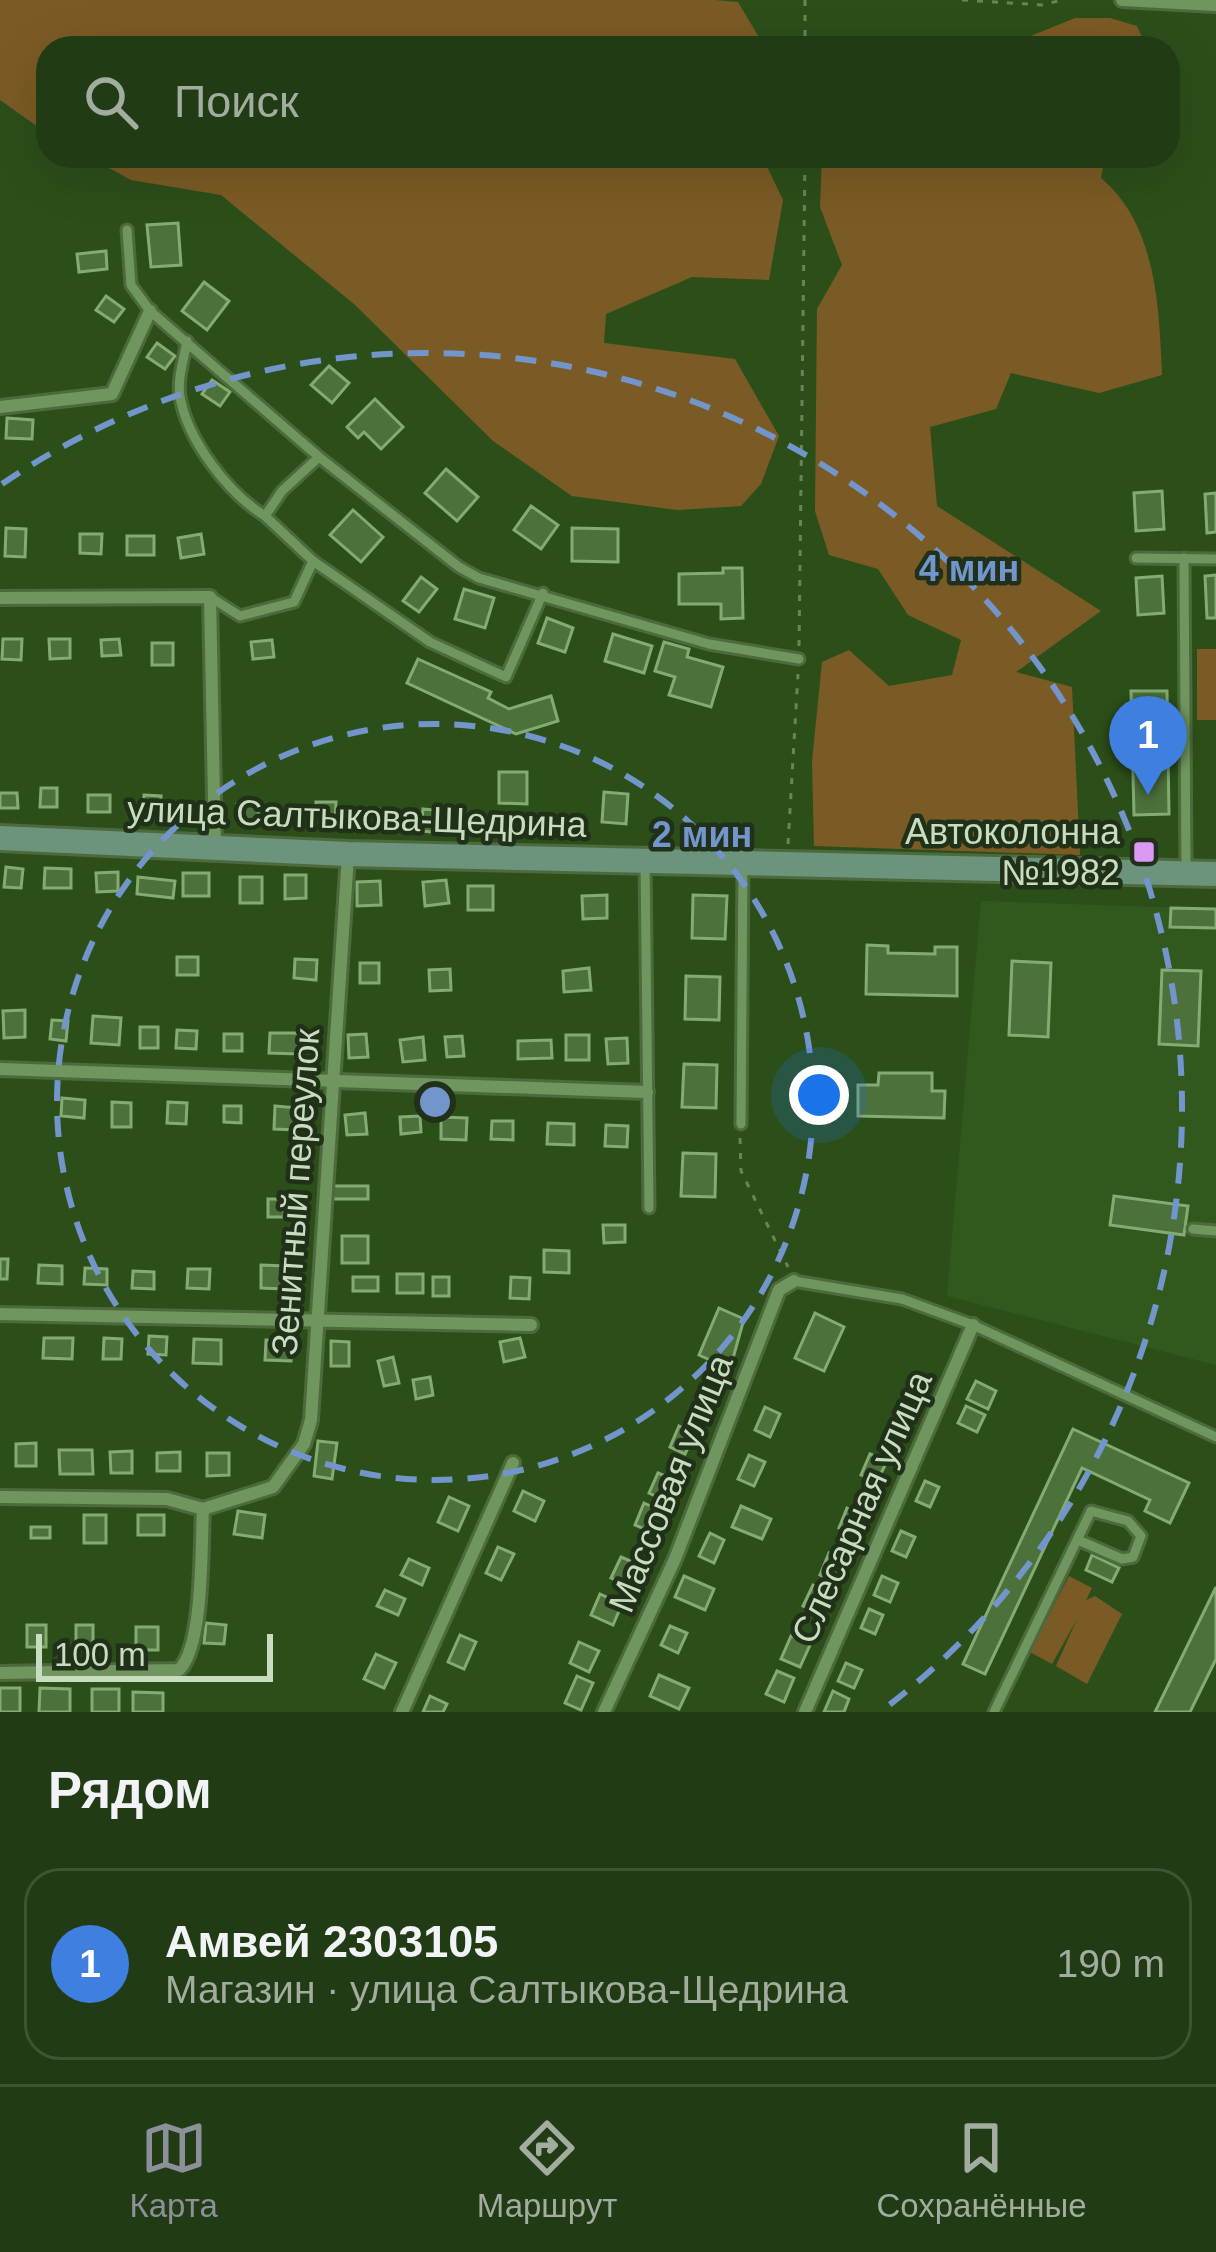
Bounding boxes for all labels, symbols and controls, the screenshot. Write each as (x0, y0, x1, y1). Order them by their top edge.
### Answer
search box (36, 36, 1180, 168)
icon: search (78, 69, 144, 135)
text: Поиск (174, 76, 299, 127)
text: 4 мин (919, 548, 1019, 589)
pin: 1 (1109, 696, 1187, 795)
street label: улица Салтыкова-Щедрина (127, 788, 588, 845)
place label: Автоколонна №1982 (905, 811, 1121, 893)
text: 2 мин (652, 814, 752, 855)
marker: Автоколонна №1982 (1131, 839, 1157, 865)
street label: Зенитный переулок (264, 1027, 327, 1357)
your location (789, 1065, 849, 1125)
centre of rings (414, 1081, 456, 1123)
street label: Массовая улица (600, 1348, 741, 1618)
street label: Слесарная улица (783, 1364, 940, 1650)
scale bar (36, 1628, 273, 1681)
text: 100 m (54, 1636, 146, 1673)
text: Рядом (48, 1762, 212, 1819)
text: Амвей 2303105 (165, 1916, 498, 1967)
text: 1 (79, 1942, 101, 1985)
text: 190 m (1057, 1942, 1165, 1985)
text: Магазин · улица Салтыкова-Щедрина (165, 1968, 848, 2011)
tab: Карта (129, 2115, 218, 2225)
tab: Маршрут (477, 2115, 617, 2225)
tab: Сохранённые (876, 2115, 1087, 2225)

